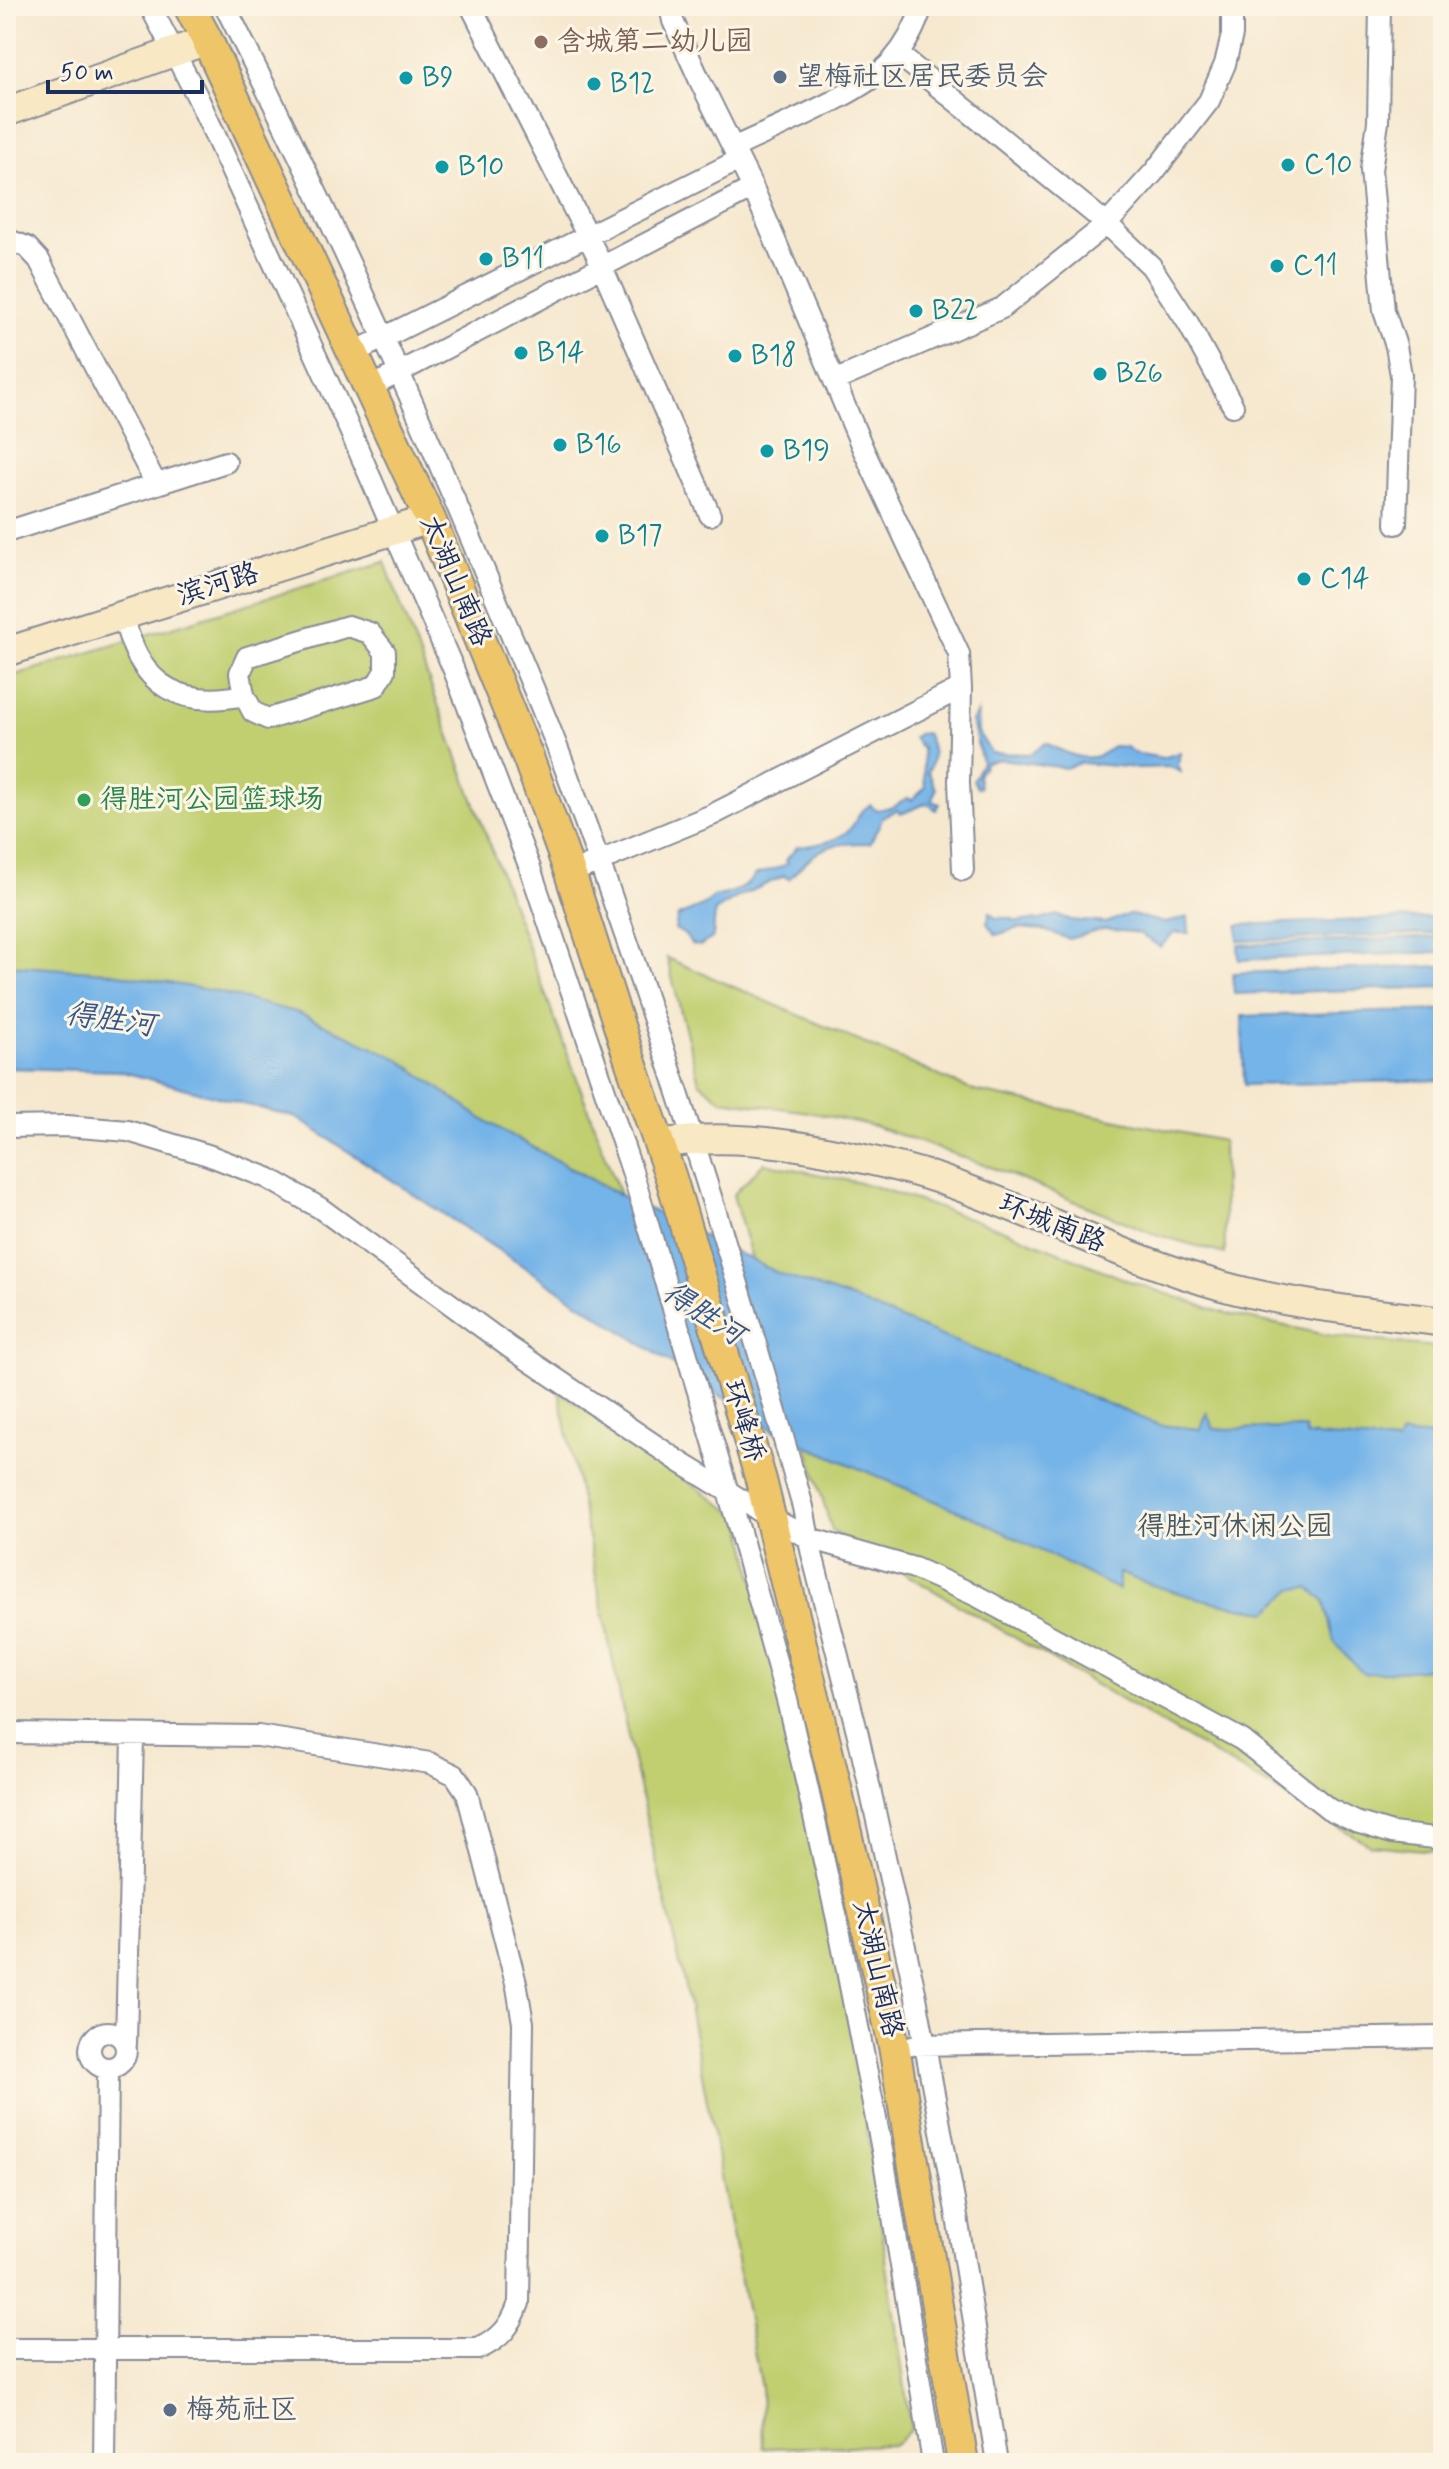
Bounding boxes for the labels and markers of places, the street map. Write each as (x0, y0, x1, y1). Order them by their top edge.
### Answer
place label: 含城第二幼儿园 (557, 24, 753, 61)
marker: 含城第二幼儿园 (532, 33, 550, 51)
place label: 望梅社区居民委员会 (796, 59, 1048, 96)
place label: B9 (422, 60, 453, 97)
place label: B12 (610, 66, 655, 103)
marker: 望梅社区居民委员会 (771, 68, 789, 86)
marker: B9 (397, 69, 415, 87)
marker: B12 (585, 75, 603, 93)
place label: C10 (1304, 147, 1352, 184)
place label: B10 (458, 149, 504, 186)
marker: C10 (1279, 156, 1297, 174)
marker: B10 (433, 158, 451, 176)
place label: B11 (502, 241, 544, 278)
place label: C11 (1293, 248, 1337, 285)
marker: B11 (477, 250, 495, 268)
marker: C11 (1268, 257, 1286, 275)
place label: B22 (932, 293, 978, 330)
marker: B22 (907, 302, 925, 320)
place label: B14 (537, 335, 584, 372)
place label: B18 (751, 338, 797, 375)
marker: B14 (512, 344, 530, 362)
marker: B18 (726, 347, 744, 365)
place label: B26 (1116, 356, 1163, 393)
marker: B26 (1091, 365, 1109, 383)
place label: B16 (576, 427, 622, 464)
place label: B19 (783, 433, 830, 470)
marker: B16 (551, 436, 569, 454)
marker: B19 (758, 442, 776, 460)
place label: B17 (618, 518, 662, 555)
marker: B17 (593, 527, 611, 545)
place label: C14 (1320, 561, 1369, 598)
marker: C14 (1295, 570, 1313, 588)
place label: 得胜河公园篮球场 (100, 782, 324, 819)
marker: 得胜河公园篮球场 (75, 791, 93, 809)
place label: 梅苑社区 (186, 2392, 298, 2429)
marker: 梅苑社区 (161, 2401, 179, 2419)

